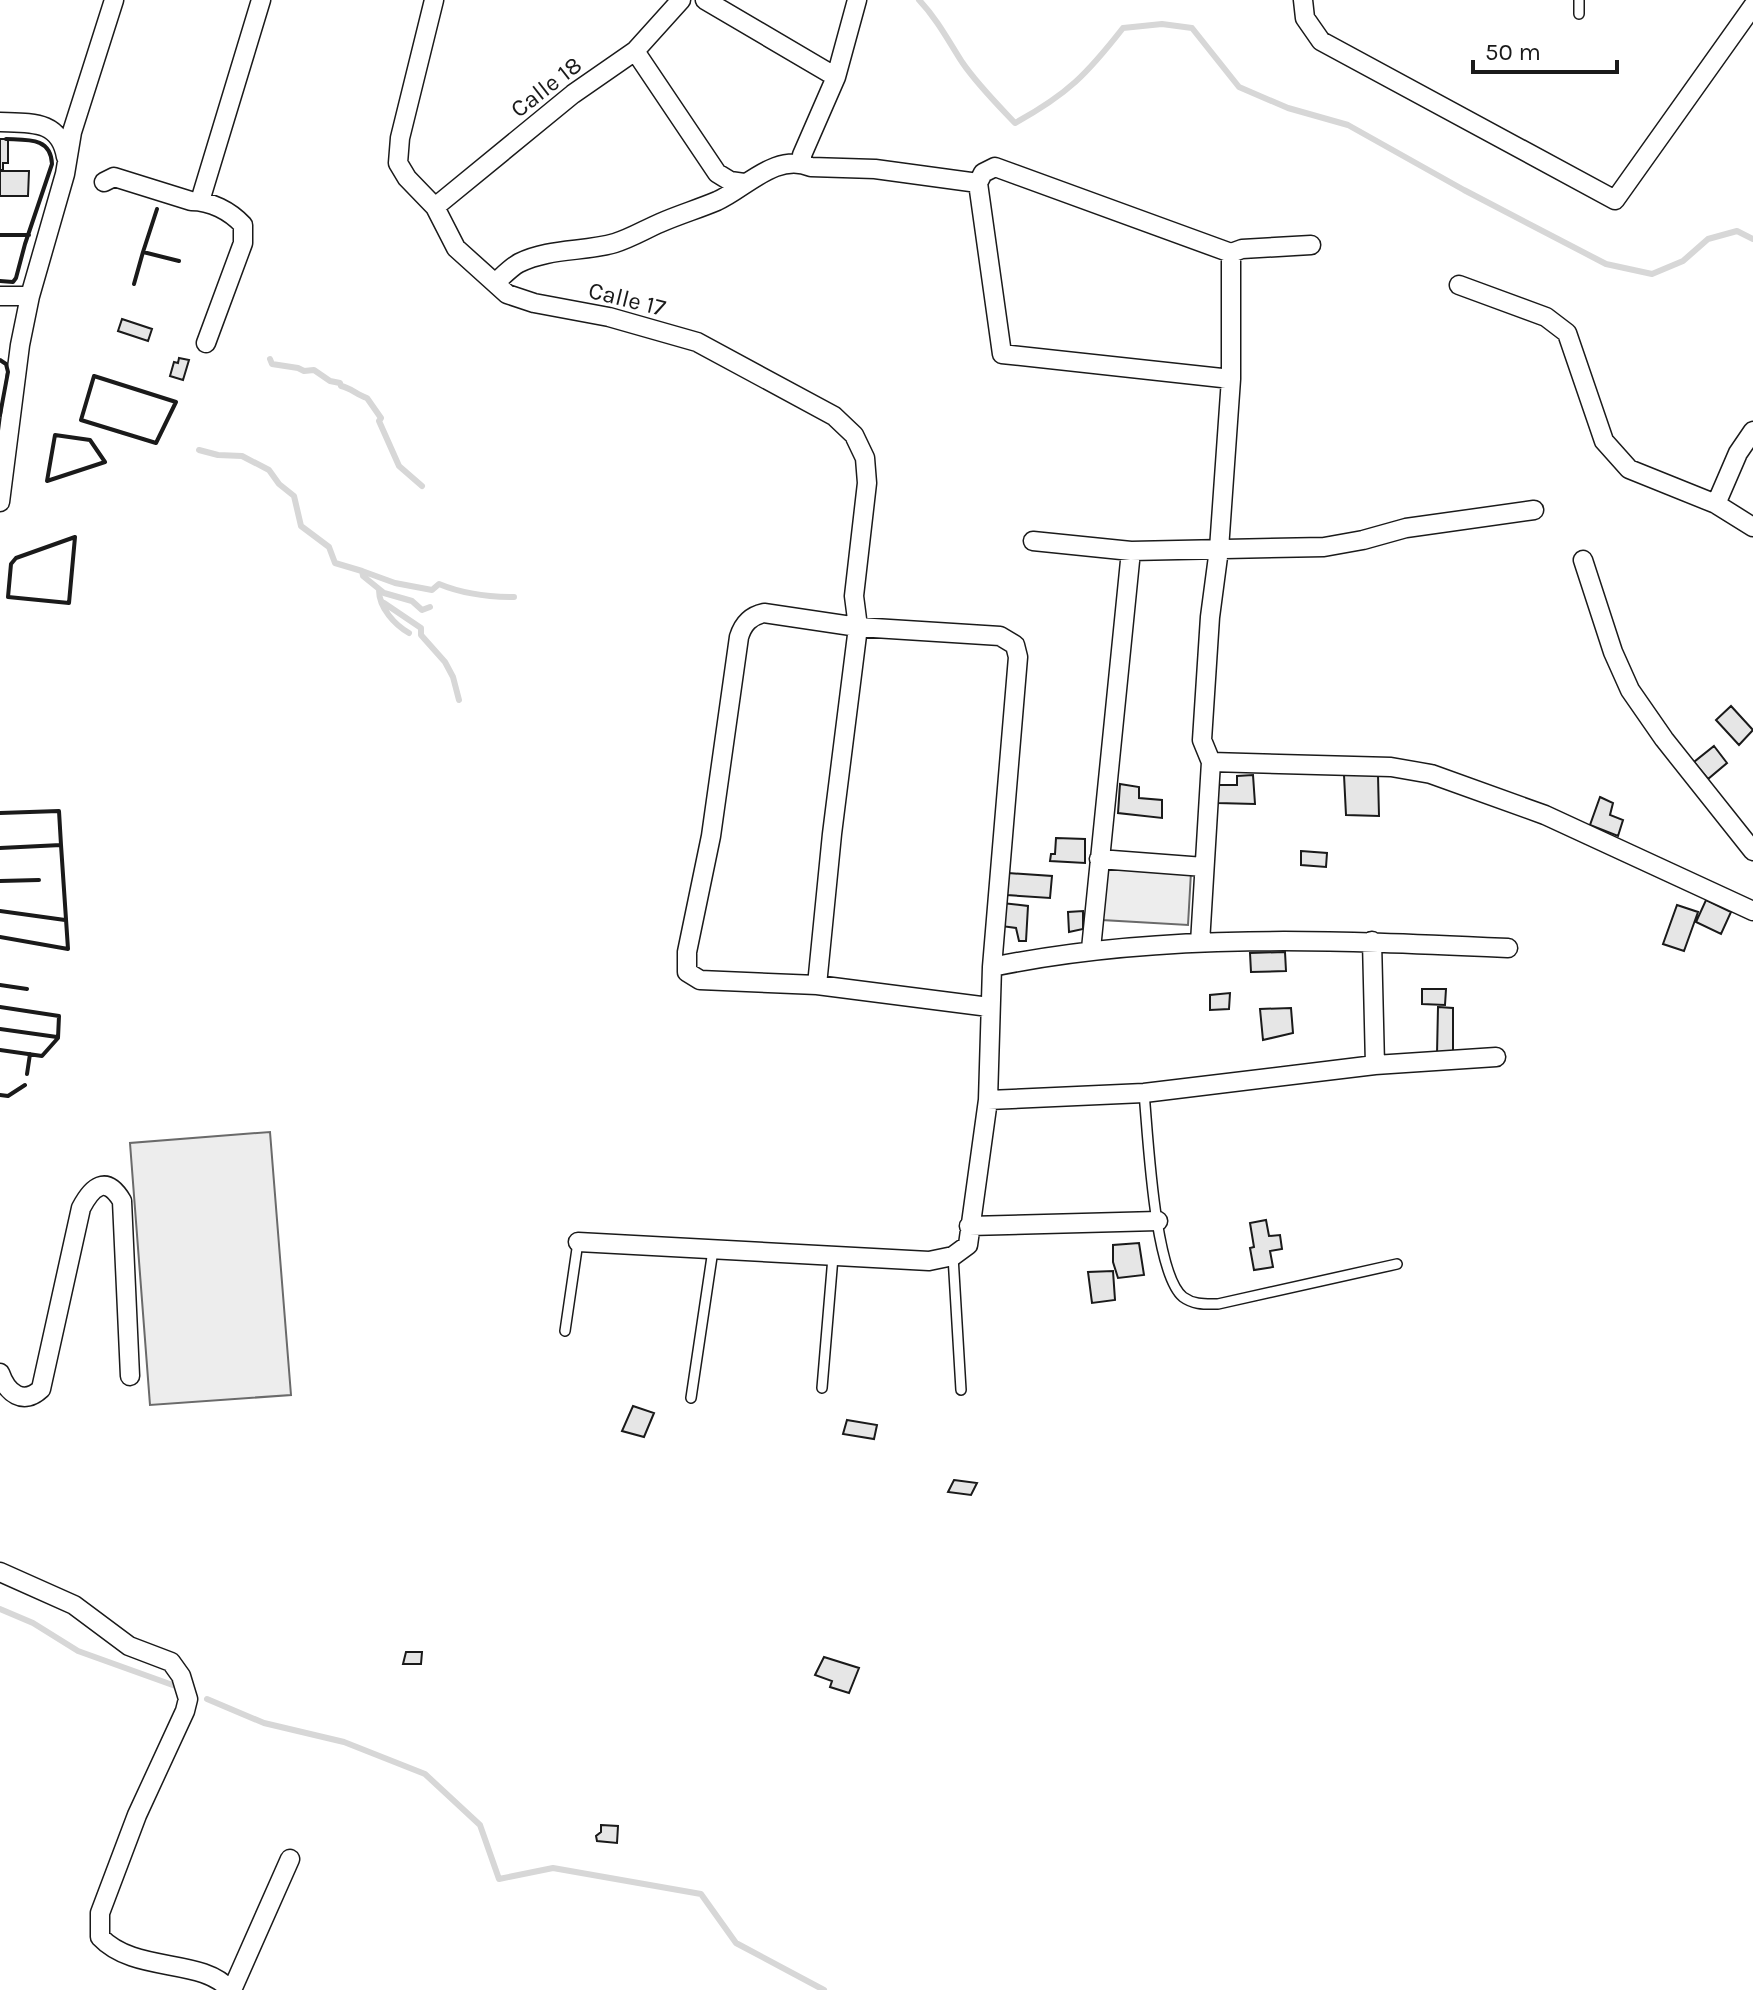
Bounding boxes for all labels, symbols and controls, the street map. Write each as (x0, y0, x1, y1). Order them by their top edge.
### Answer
scale bar (1473, 24, 1617, 74)
text: 50 m (1485, 38, 1541, 66)
street label: Calle 18 (505, 51, 587, 123)
street label: Calle 17 (585, 276, 669, 322)

